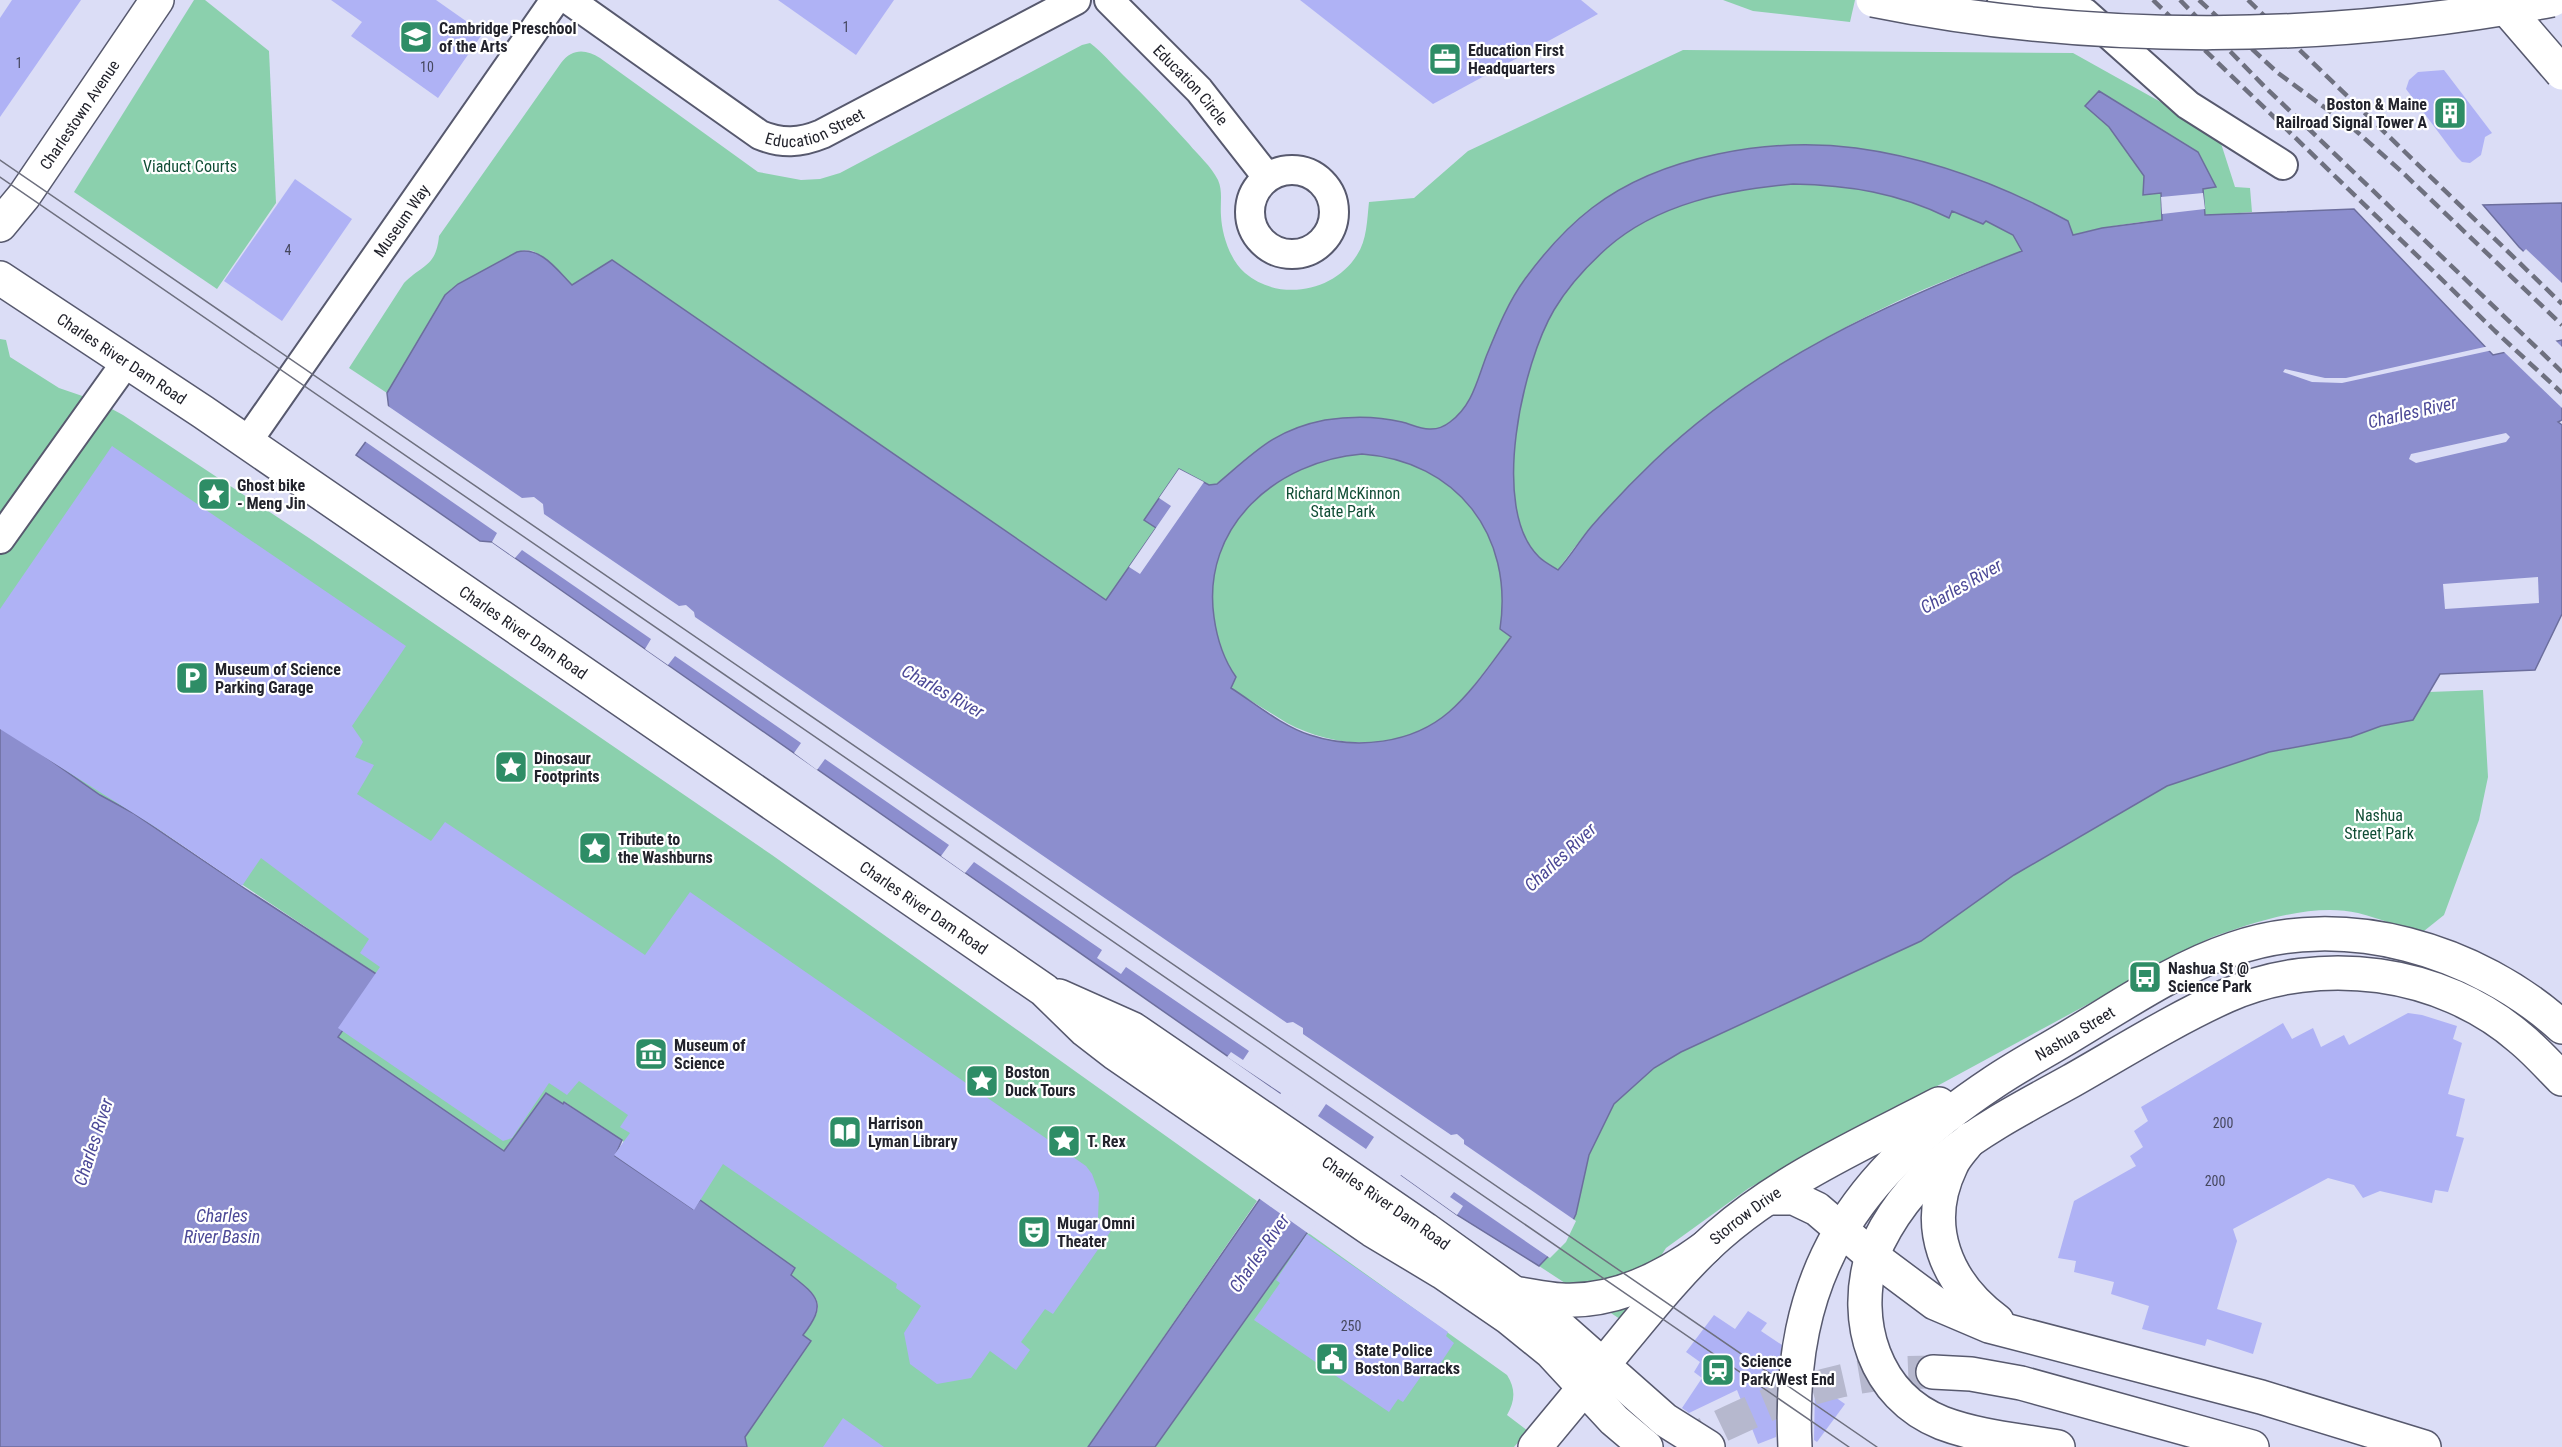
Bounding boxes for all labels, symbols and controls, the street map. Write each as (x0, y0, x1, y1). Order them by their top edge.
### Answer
school or university icon: Cambridge Preschool of the Arts (398, 19, 434, 55)
place label: Cambridge Preschool of the Arts (439, 19, 576, 56)
house number: 1 (843, 19, 849, 35)
street label: Education Circle (1149, 40, 1232, 129)
office icon: Education First Headquarters (1427, 41, 1463, 77)
place label: Education First Headquarters (1468, 41, 1564, 78)
house number: 1 (16, 55, 22, 71)
street label: Charlestown Avenue (35, 56, 123, 173)
house number: 10 (420, 59, 434, 75)
place label: Boston & Maine Railroad Signal Tower A (2276, 95, 2427, 132)
building icon: Boston & Maine Railroad Signal Tower A (2432, 95, 2468, 131)
street label: Education Street (763, 104, 868, 151)
park label: Viaduct Courts (143, 157, 237, 176)
street label: Museum Way (369, 180, 433, 260)
house number: 4 (285, 242, 292, 258)
street label: Charles River Dam Road (54, 309, 190, 408)
water label: Charles River (2366, 391, 2459, 432)
place icon: Ghost bike - Meng Jin (196, 476, 232, 512)
place label: Ghost bike - Meng Jin (237, 476, 306, 513)
park label: Richard McKinnon State Park (1286, 484, 1400, 521)
water label: Charles River (1917, 554, 2006, 618)
street label: Charles River Dam Road (456, 582, 591, 683)
parking icon: Museum of Science Parking Garage (174, 660, 210, 696)
place label: Museum of Science Parking Garage (215, 660, 341, 697)
water label: Charles River (898, 660, 988, 722)
place icon: Dinosaur Footprints (493, 749, 529, 785)
place label: Dinosaur Footprints (534, 749, 600, 786)
park label: Nashua Street Park (2344, 806, 2415, 843)
water label: Charles River (1520, 818, 1601, 896)
place icon: Tribute to the Washburns (577, 830, 613, 866)
place label: Tribute to the Washburns (618, 830, 713, 867)
street label: Charles River Dam Road (856, 857, 992, 958)
bus stop icon: Nashua St @ Science Park (2127, 959, 2163, 995)
place label: Nashua St @ Science Park (2168, 959, 2252, 996)
street label: Nashua Street (2032, 1002, 2118, 1064)
museum icon: Museum of Science (633, 1036, 669, 1072)
place label: Museum of Science (674, 1036, 746, 1073)
place icon: Boston Duck Tours (964, 1063, 1000, 1099)
place label: Boston Duck Tours (1005, 1063, 1076, 1100)
water label: Charles River (69, 1095, 117, 1188)
library icon: Harrison Lyman Library (827, 1114, 863, 1150)
place label: Harrison Lyman Library (868, 1114, 958, 1151)
house number: 200 (2213, 1115, 2233, 1131)
place icon: T. Rex (1046, 1123, 1082, 1159)
place label: T. Rex (1087, 1132, 1127, 1151)
street label: Charles River Dam Road (1319, 1152, 1454, 1253)
house number: 200 (2205, 1173, 2225, 1189)
street label: Storrow Drive (1705, 1182, 1784, 1248)
water label: Charles River Basin (184, 1205, 260, 1247)
water label: Charles River (1224, 1209, 1294, 1296)
theatre icon: Mugar Omni Theater (1016, 1214, 1052, 1250)
place label: Mugar Omni Theater (1057, 1214, 1135, 1251)
house number: 250 (1341, 1318, 1361, 1334)
public building icon: State Police Boston Barracks (1314, 1341, 1350, 1377)
place label: State Police Boston Barracks (1355, 1341, 1460, 1378)
station icon: Science Park/West End (1700, 1352, 1736, 1388)
place label: Science Park/West End (1741, 1352, 1835, 1389)

